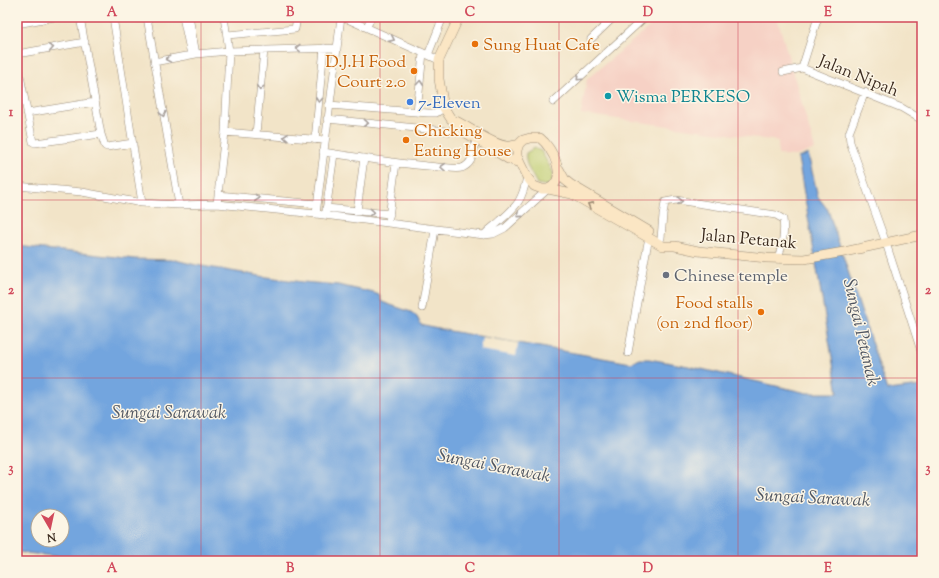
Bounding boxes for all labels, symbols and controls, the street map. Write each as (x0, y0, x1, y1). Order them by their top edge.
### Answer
text: A (107, 4, 118, 22)
text: B (286, 4, 295, 22)
text: C (465, 4, 475, 22)
text: D (643, 4, 653, 22)
text: E (824, 4, 832, 22)
one-way arrow (388, 34, 395, 42)
place label: Sung Huat Cafe (483, 34, 600, 58)
marker: Sung Huat Cafe (470, 39, 480, 49)
one-way arrow (48, 44, 54, 53)
one-way arrow (295, 44, 301, 52)
street label: Jalan Nipah (814, 50, 902, 104)
place label: D.J.H Food Court 2.0 (325, 51, 406, 95)
one-way arrow (165, 54, 171, 63)
marker: D.J.H Food Court 2.0 (409, 66, 419, 76)
one-way arrow (576, 73, 584, 81)
one-way arrow (415, 80, 424, 86)
one-way arrow (256, 85, 265, 91)
place label: Wisma PERKESO (616, 86, 750, 110)
marker: Wisma PERKESO (603, 91, 613, 101)
place label: 7-Eleven (418, 92, 481, 116)
one-way arrow (315, 97, 324, 104)
marker: 7-Eleven (405, 97, 415, 107)
text: 1 (9, 104, 14, 122)
text: 1 (926, 104, 931, 122)
one-way arrow (159, 111, 167, 117)
one-way arrow (363, 118, 369, 127)
place label: Chicking Eating House (414, 120, 512, 164)
one-way arrow (282, 133, 289, 142)
marker: Chicking Eating House (401, 135, 411, 145)
one-way arrow (440, 163, 446, 172)
one-way arrow (254, 194, 260, 203)
one-way arrow (676, 196, 683, 205)
one-way arrow (587, 202, 595, 209)
one-way arrow (369, 207, 375, 216)
one-way arrow (516, 210, 524, 217)
street label: Jalan Petanak (699, 224, 798, 256)
place label: Chinese temple (674, 265, 788, 289)
marker: Chinese temple (661, 270, 671, 280)
water label: Sungai Petanak (835, 276, 885, 389)
text: 2 (8, 282, 15, 300)
text: 2 (925, 282, 932, 300)
place label: Food stalls (on 2nd floor) (656, 292, 753, 336)
marker: Food stalls (on 2nd floor) (756, 307, 766, 317)
water label: Sungai Sarawak (112, 401, 226, 427)
water label: Sungai Sarawak (435, 443, 552, 491)
text: 3 (8, 460, 14, 478)
text: 3 (925, 460, 931, 478)
water label: Sungai Sarawak (755, 483, 871, 515)
north arrow (30, 508, 70, 548)
text: N (46, 528, 58, 546)
text: A (107, 560, 118, 578)
text: B (286, 560, 295, 578)
text: C (465, 560, 475, 578)
text: D (643, 560, 653, 578)
text: E (824, 560, 832, 578)

